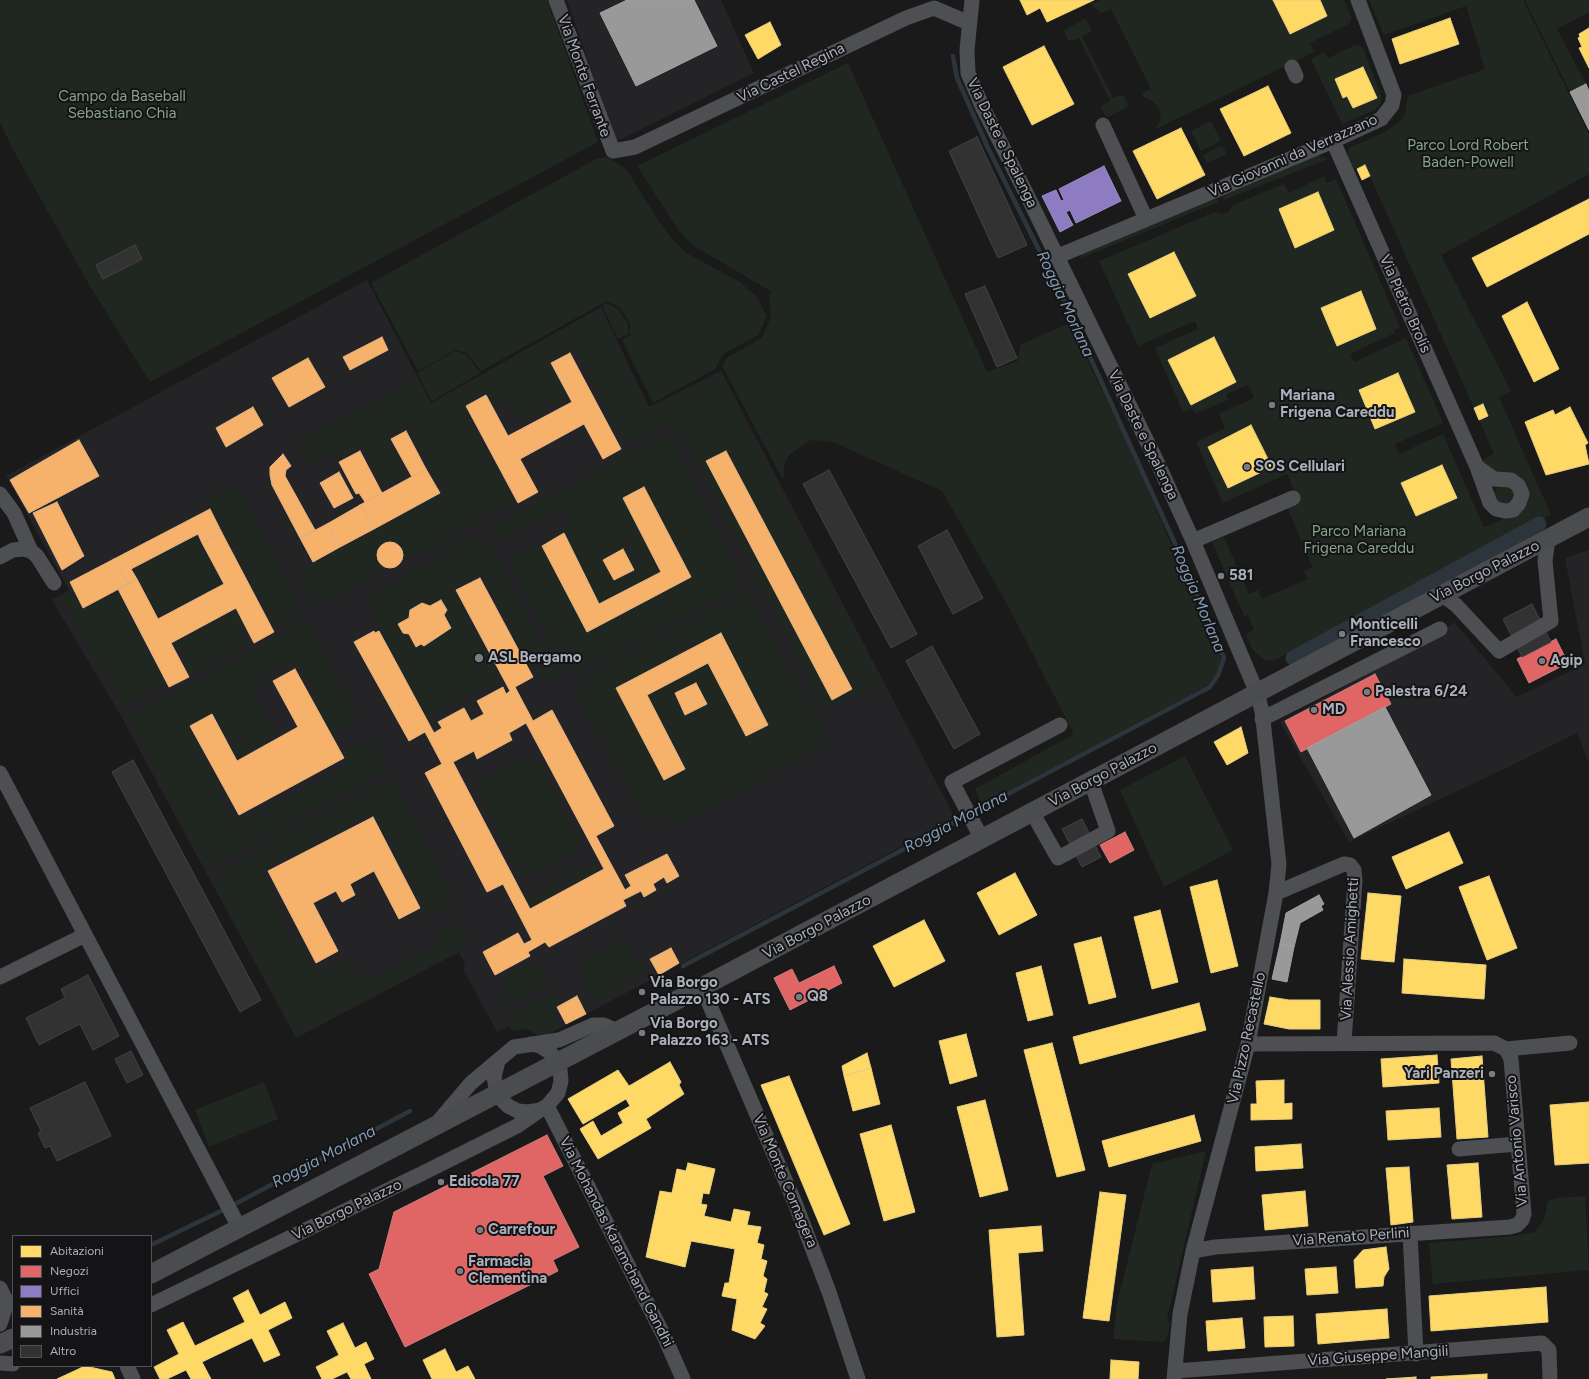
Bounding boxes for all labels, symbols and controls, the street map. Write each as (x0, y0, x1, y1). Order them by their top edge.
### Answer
street label: Via Monte Ferrante (554, 12, 614, 140)
street label: Via Castel Regina (734, 39, 848, 107)
street label: Via Daste e Spalenga (963, 75, 1041, 211)
park label: Campo da Baseball Sebastiano Chia (58, 88, 186, 123)
street label: Via Giovanni da Verrazzano (1206, 111, 1380, 201)
park label: Parco Lord Robert Baden-Powell (1407, 137, 1529, 172)
water label: Roggia Morlana (1032, 248, 1098, 360)
street label: Via Pietro Brolis (1375, 252, 1435, 356)
street label: Via Daste e Spalenga (1104, 367, 1182, 503)
place label: Mariana Frigena Careddu (1280, 387, 1394, 422)
marker: Mariana Frigena Careddu (1267, 400, 1277, 410)
place label: SOS Cellulari (1255, 458, 1345, 476)
marker: SOS Cellulari (1242, 462, 1252, 472)
park label: Parco Mariana Frigena Careddu (1304, 523, 1414, 558)
street label: Via Borgo Palazzo (1427, 537, 1543, 607)
water label: Roggia Morlana (1167, 542, 1229, 656)
place label: 581 (1229, 567, 1253, 585)
marker: 581 (1216, 571, 1226, 581)
place label: Monticelli Francesco (1350, 616, 1421, 651)
marker: Monticelli Francesco (1337, 629, 1347, 639)
place label: ASL Bergamo (488, 649, 581, 667)
marker: ASL Bergamo (473, 652, 485, 664)
place label: Agip (1550, 652, 1583, 670)
marker: Agip (1537, 656, 1547, 666)
place label: Palestra 6/24 (1375, 683, 1468, 701)
marker: Palestra 6/24 (1362, 687, 1372, 697)
place label: MD (1322, 701, 1345, 719)
marker: MD (1309, 705, 1319, 715)
street label: Via Borgo Palazzo (1046, 739, 1160, 811)
water label: Roggia Morlana (901, 787, 1011, 857)
street label: Via Alessio Amighetti (1337, 877, 1363, 1021)
street label: Via Borgo Palazzo (760, 891, 874, 963)
street label: Via Pizzo Recastello (1224, 971, 1270, 1105)
place label: Via Borgo Palazzo 130 - ATS (650, 974, 771, 1009)
marker: Via Borgo Palazzo 130 - ATS (637, 987, 647, 997)
place label: Q8 (807, 988, 828, 1006)
marker: Q8 (794, 992, 804, 1002)
place label: Via Borgo Palazzo 163 - ATS (650, 1015, 770, 1050)
marker: Via Borgo Palazzo 163 - ATS (637, 1028, 647, 1038)
place label: Yari Panzeri (1404, 1065, 1484, 1083)
marker: Yari Panzeri (1487, 1069, 1497, 1079)
street label: Via Antonio Varisco (1502, 1074, 1532, 1208)
street label: Via Monte Cornagera (749, 1112, 821, 1250)
water label: Roggia Morlana (269, 1122, 379, 1192)
street label: Via Mohandas Karamchand Gandhi (555, 1134, 677, 1350)
place label: Edicola 77 (449, 1173, 520, 1191)
street label: Via Borgo Palazzo (289, 1176, 405, 1244)
marker: Edicola 77 (436, 1177, 446, 1187)
place label: Carrefour (488, 1221, 555, 1239)
street label: Via Renato Perlini (1292, 1224, 1410, 1250)
marker: Carrefour (475, 1225, 485, 1235)
legend (12, 1235, 152, 1367)
text: Abitazioni (50, 1244, 104, 1258)
place label: Farmacia Clementina (468, 1253, 547, 1288)
text: Negozi (50, 1264, 89, 1278)
marker: Farmacia Clementina (455, 1266, 465, 1276)
text: Uffici (50, 1284, 79, 1298)
text: Sanità (50, 1304, 84, 1318)
text: Industria (50, 1324, 97, 1338)
street label: Via Giuseppe Mangili (1307, 1342, 1449, 1370)
text: Altro (50, 1344, 76, 1358)

